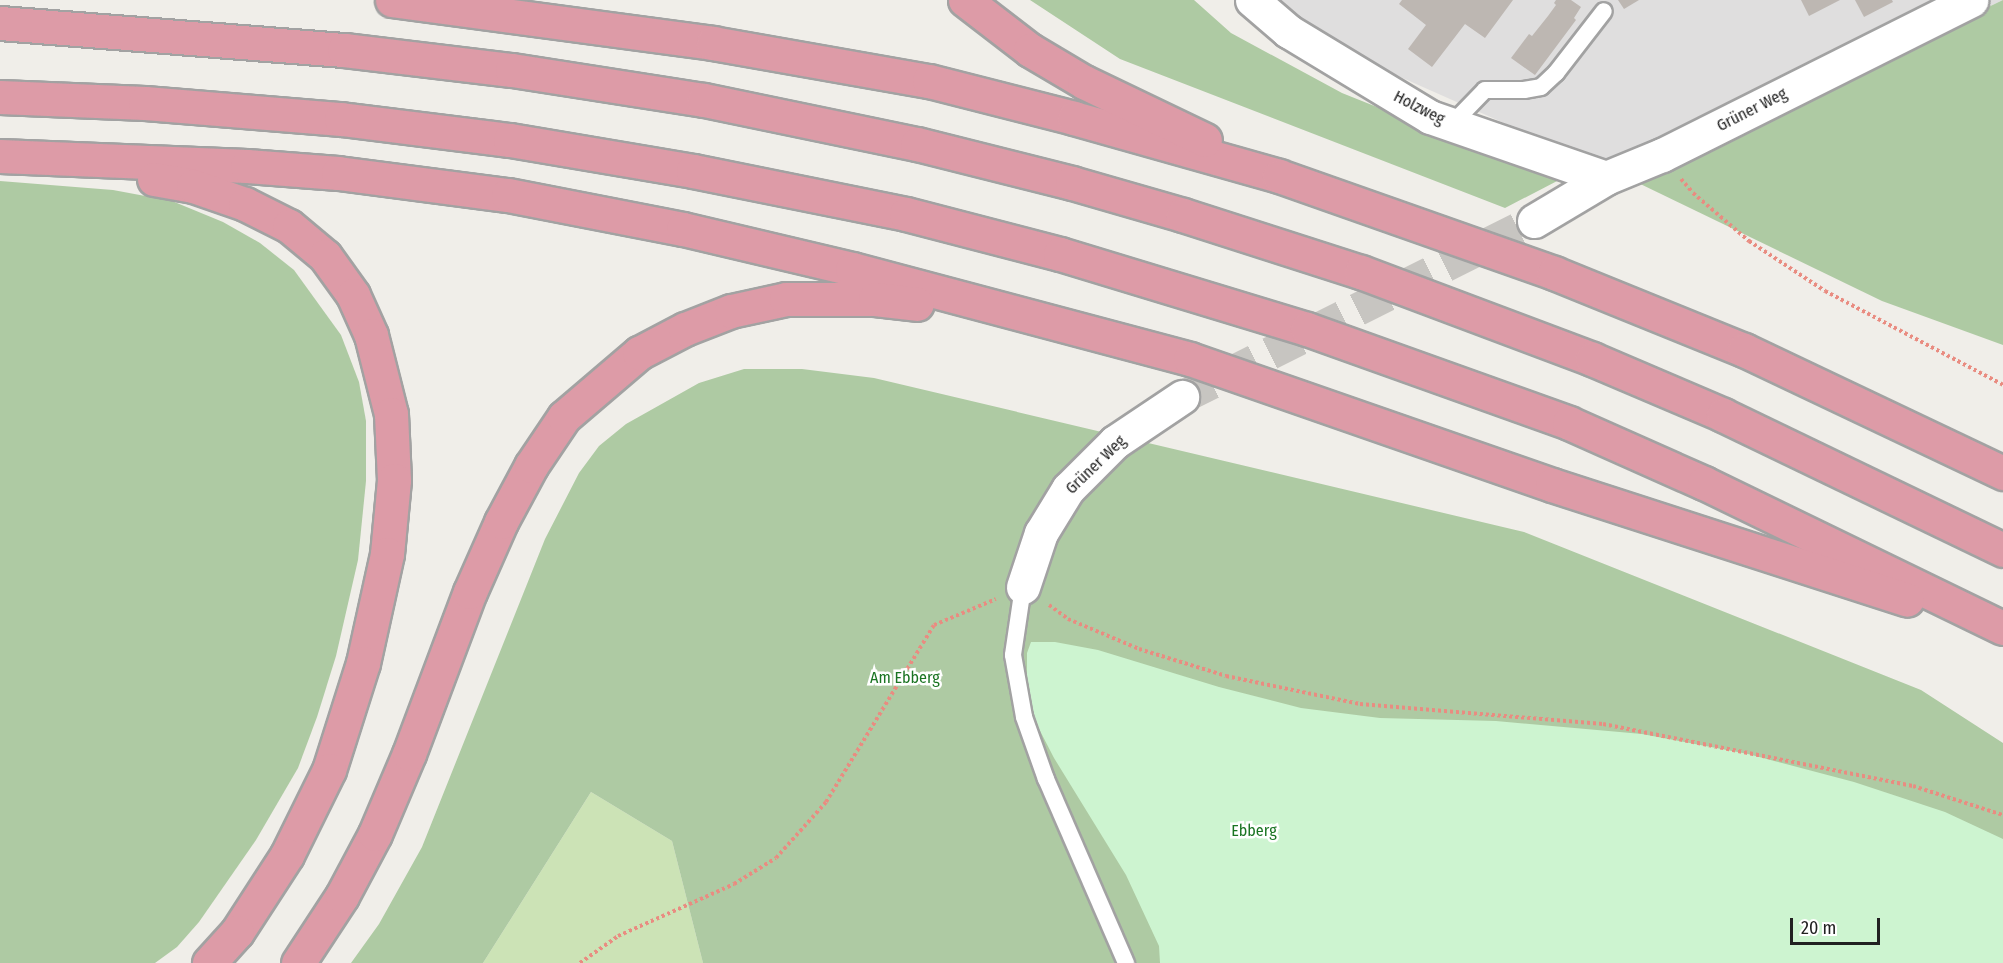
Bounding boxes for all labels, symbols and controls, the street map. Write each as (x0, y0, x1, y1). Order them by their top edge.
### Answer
street label: Grüner Weg (1714, 84, 1790, 136)
street label: Holzweg (1390, 87, 1448, 129)
street label: Grüner Weg (1062, 432, 1130, 498)
park label: Am Ebberg (870, 668, 940, 688)
park label: Ebberg (1231, 821, 1277, 841)
scale bar (1793, 906, 1883, 944)
text: 20 m (1801, 917, 1836, 939)

